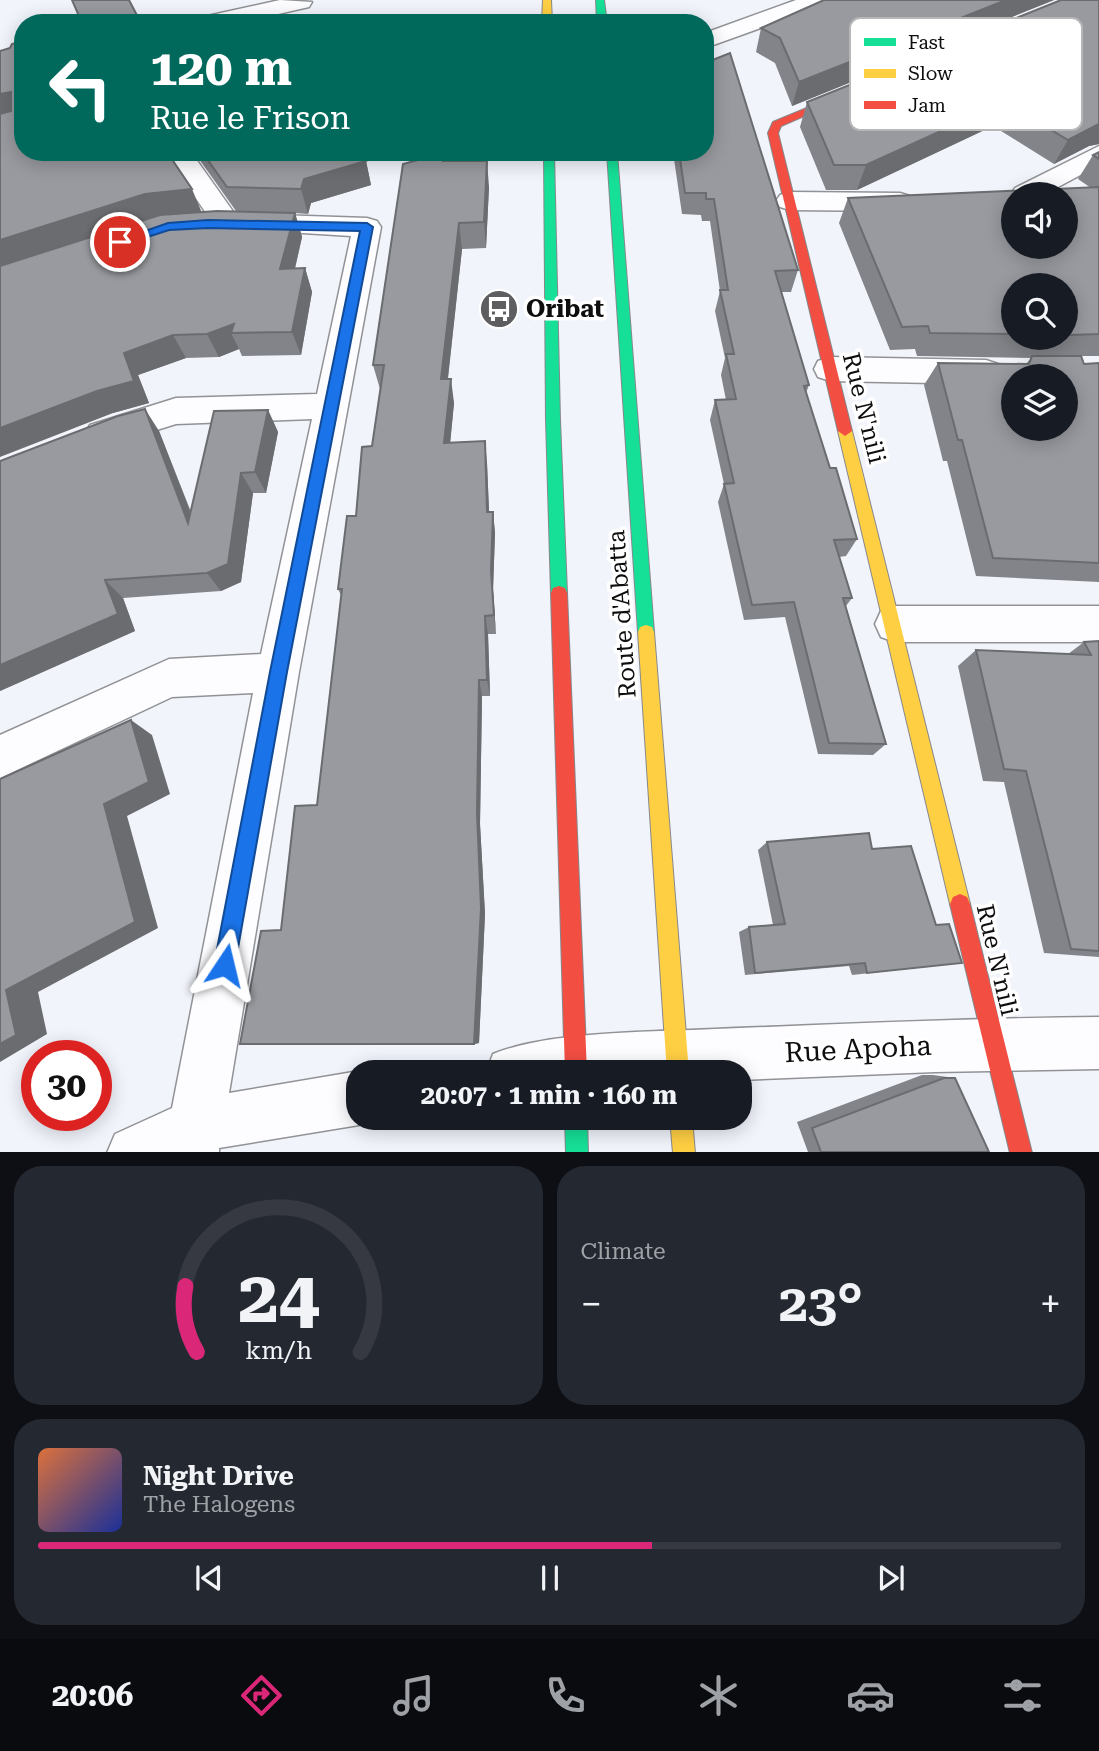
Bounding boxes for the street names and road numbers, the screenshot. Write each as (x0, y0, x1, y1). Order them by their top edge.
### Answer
street label: Rue N'nili (837, 350, 891, 467)
street label: Route d'Abatta (602, 529, 642, 699)
street label: Rue N'nili (971, 902, 1023, 1019)
street label: Rue Apoha (784, 1029, 932, 1069)

